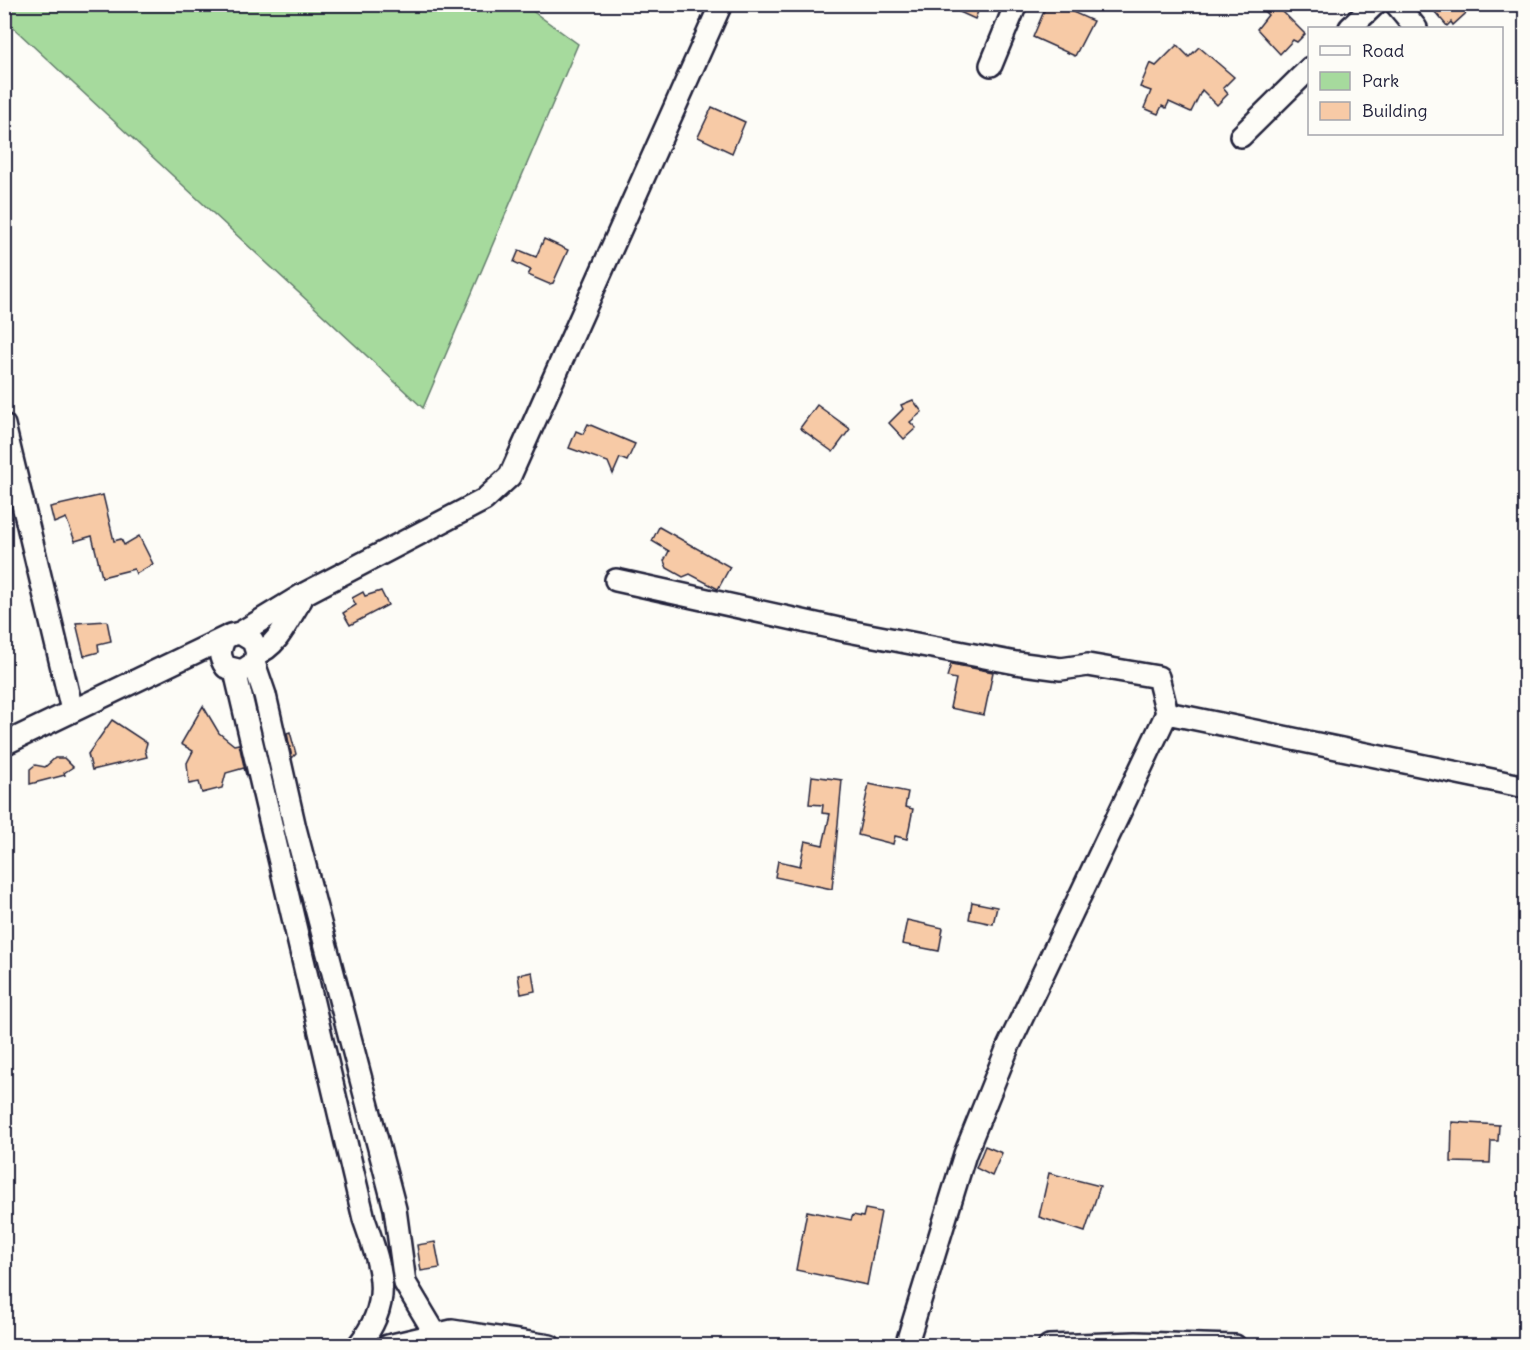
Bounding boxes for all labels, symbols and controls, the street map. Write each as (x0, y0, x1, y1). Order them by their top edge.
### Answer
legend (1308, 27, 1503, 135)
text: Road (1362, 39, 1405, 62)
text: Park (1362, 69, 1399, 92)
text: Building (1362, 99, 1427, 122)

